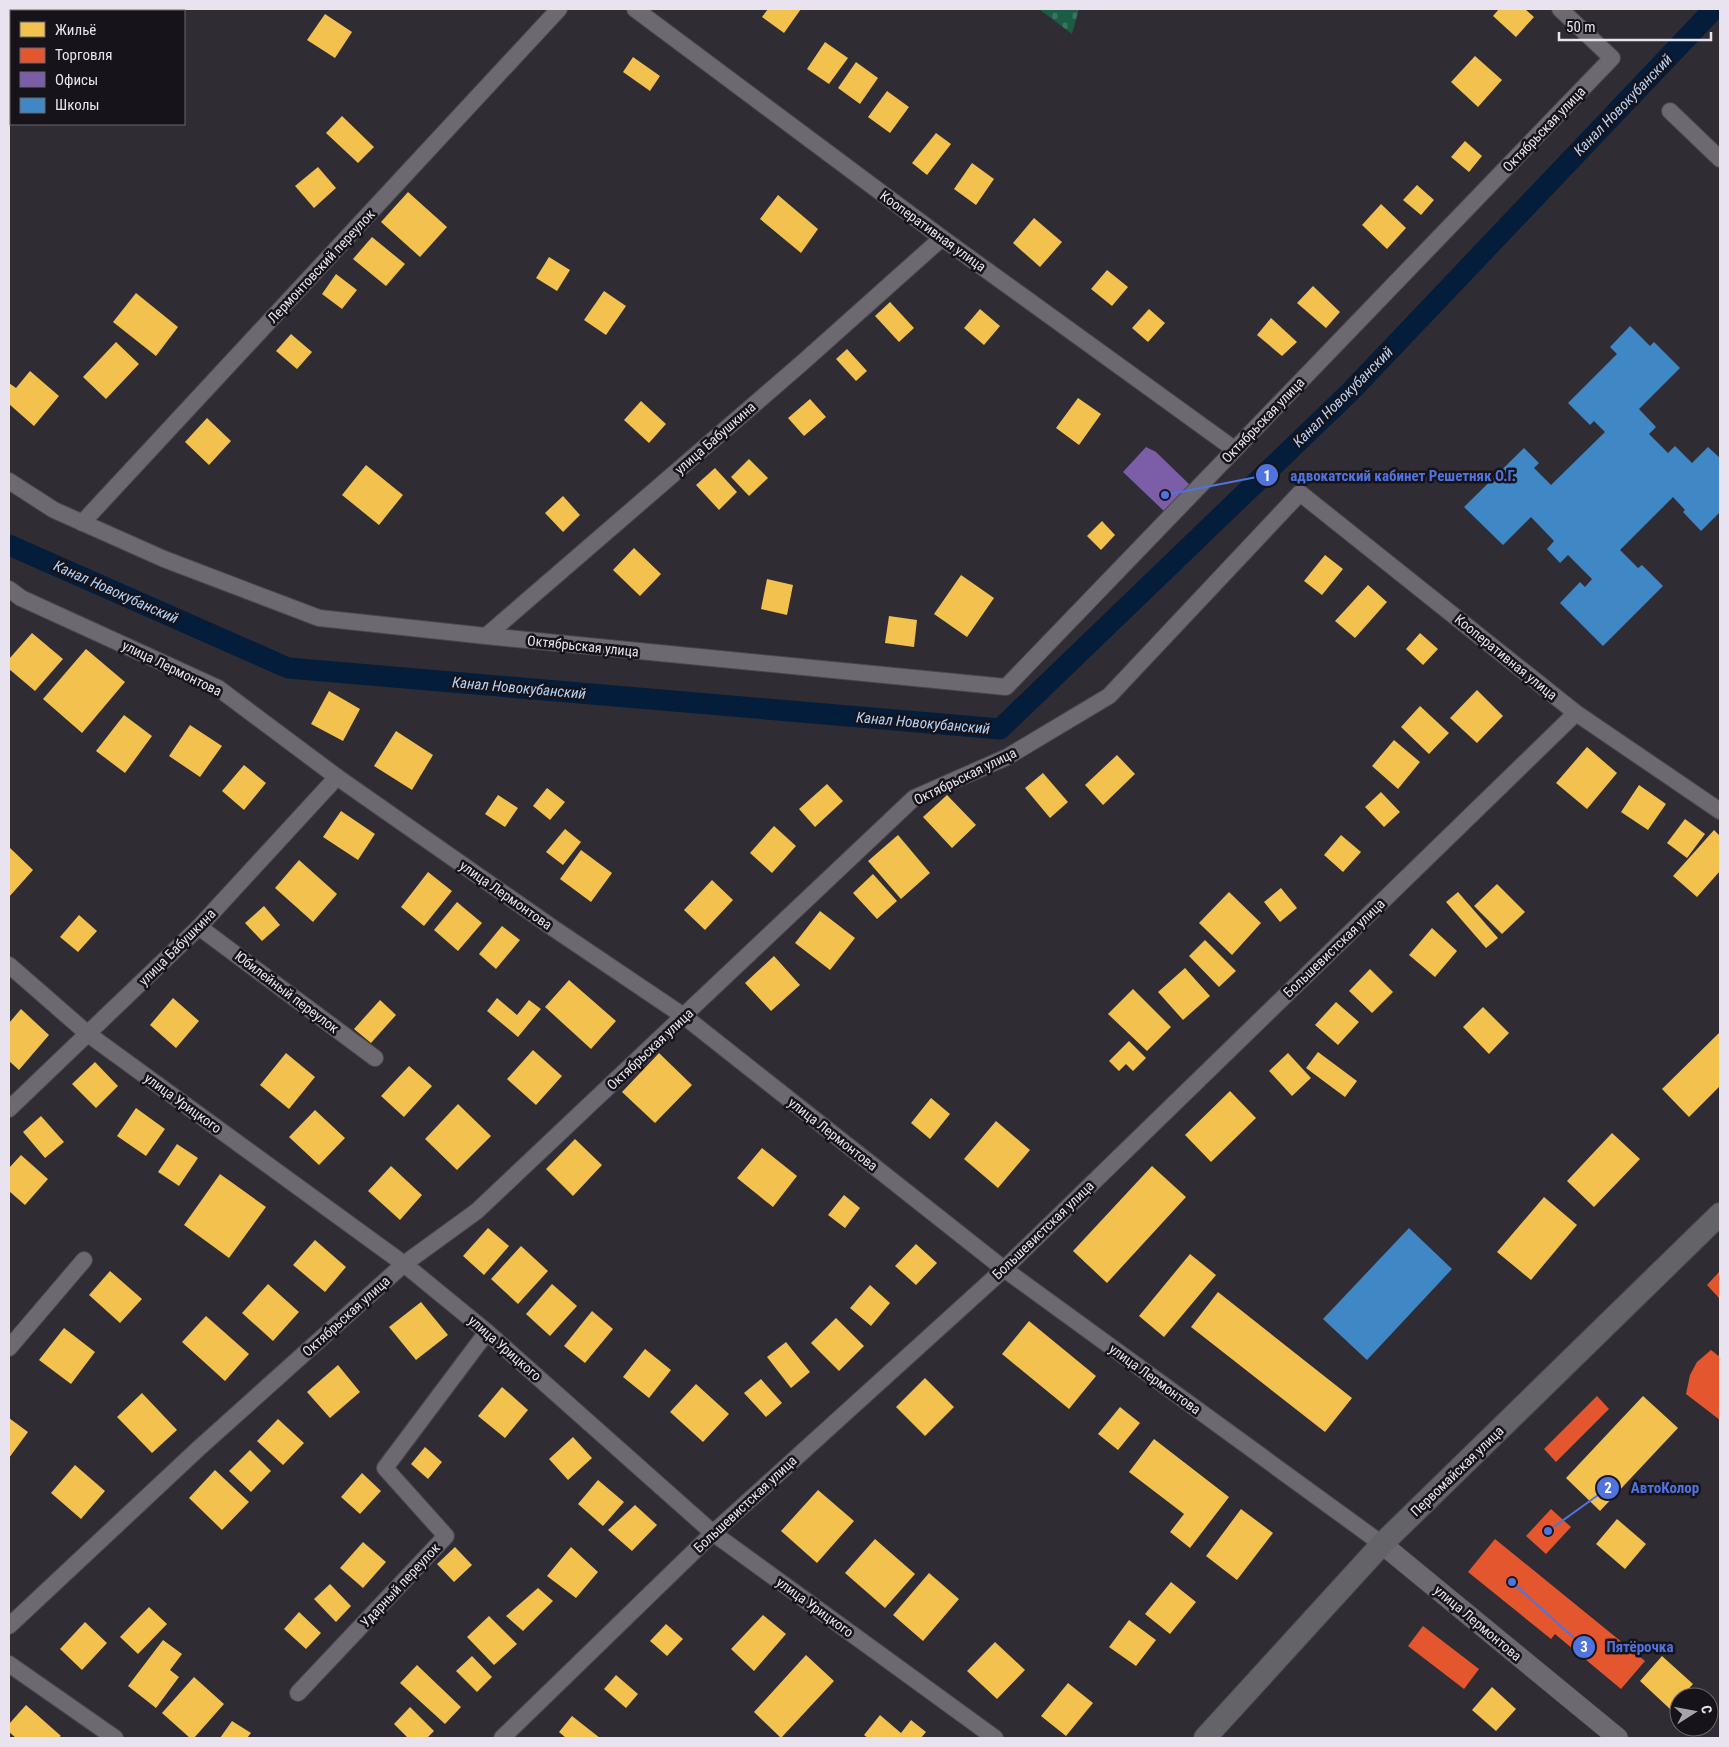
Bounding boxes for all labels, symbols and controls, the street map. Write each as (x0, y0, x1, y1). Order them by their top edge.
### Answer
legend (10, 10, 185, 125)
scale bar (1559, 10, 1712, 42)
text: 50 m (1566, 18, 1596, 36)
text: Жильё (55, 21, 96, 39)
text: Торговля (55, 46, 112, 64)
water label: Канал Новокубанский (1570, 50, 1676, 160)
text: Офисы (55, 71, 98, 89)
street label: Октябрьская улица (1499, 83, 1589, 175)
text: Школы (55, 96, 100, 114)
street label: Кооперативная улица (877, 187, 989, 275)
street label: Лермонтовский переулок (264, 206, 378, 326)
water label: Канал Новокубанский (1289, 343, 1397, 451)
street label: Октябрьская улица (1218, 374, 1308, 466)
street label: улица Бабушкина (671, 399, 759, 477)
callout: адвокатский кабинет Решетняк О.Г. (1255, 460, 1526, 490)
text: 1 (1263, 467, 1271, 485)
text: адвокатский кабинет Решетняк О.Г. (1290, 467, 1516, 485)
water label: Канал Новокубанский (51, 556, 181, 628)
street label: Кооперативная улица (1452, 611, 1560, 703)
street label: Октябрьская улица (527, 632, 639, 660)
street label: улица Лермонтова (120, 637, 224, 699)
water label: Канал Новокубанский (451, 673, 587, 703)
water label: Канал Новокубанский (855, 708, 991, 738)
street label: Октябрьская улица (911, 744, 1019, 808)
street label: улица Лермонтова (457, 857, 555, 933)
street label: Большевистская улица (1280, 895, 1388, 1001)
street label: улица Бабушкина (135, 905, 219, 989)
street label: Юбилейный переулок (232, 948, 342, 1036)
street label: Октябрьская улица (604, 1005, 696, 1093)
street label: улица Урицкого (141, 1070, 225, 1136)
street label: улица Лермонтова (785, 1094, 881, 1174)
street label: Большевистская улица (989, 1177, 1097, 1283)
street label: Октябрьская улица (299, 1273, 393, 1359)
street label: улица Урицкого (465, 1312, 545, 1384)
street label: улица Лермонтова (1106, 1341, 1204, 1417)
street label: Первомайская улица (1407, 1423, 1507, 1519)
street label: Большевистская улица (690, 1452, 800, 1556)
callout: АвтоКолор (1596, 1473, 1709, 1503)
text: 2 (1604, 1479, 1612, 1497)
text: АвтоКолор (1631, 1479, 1699, 1497)
street label: Ударный переулок (357, 1540, 443, 1630)
street label: улица Урицкого (773, 1574, 857, 1640)
street label: улица Лермонтова (1431, 1582, 1525, 1664)
callout: Пятёрочка (1571, 1632, 1683, 1662)
text: 3 (1580, 1638, 1588, 1656)
text: Пятёрочка (1607, 1638, 1674, 1656)
north arrow (1669, 1687, 1719, 1737)
text: С (1698, 1704, 1715, 1715)

